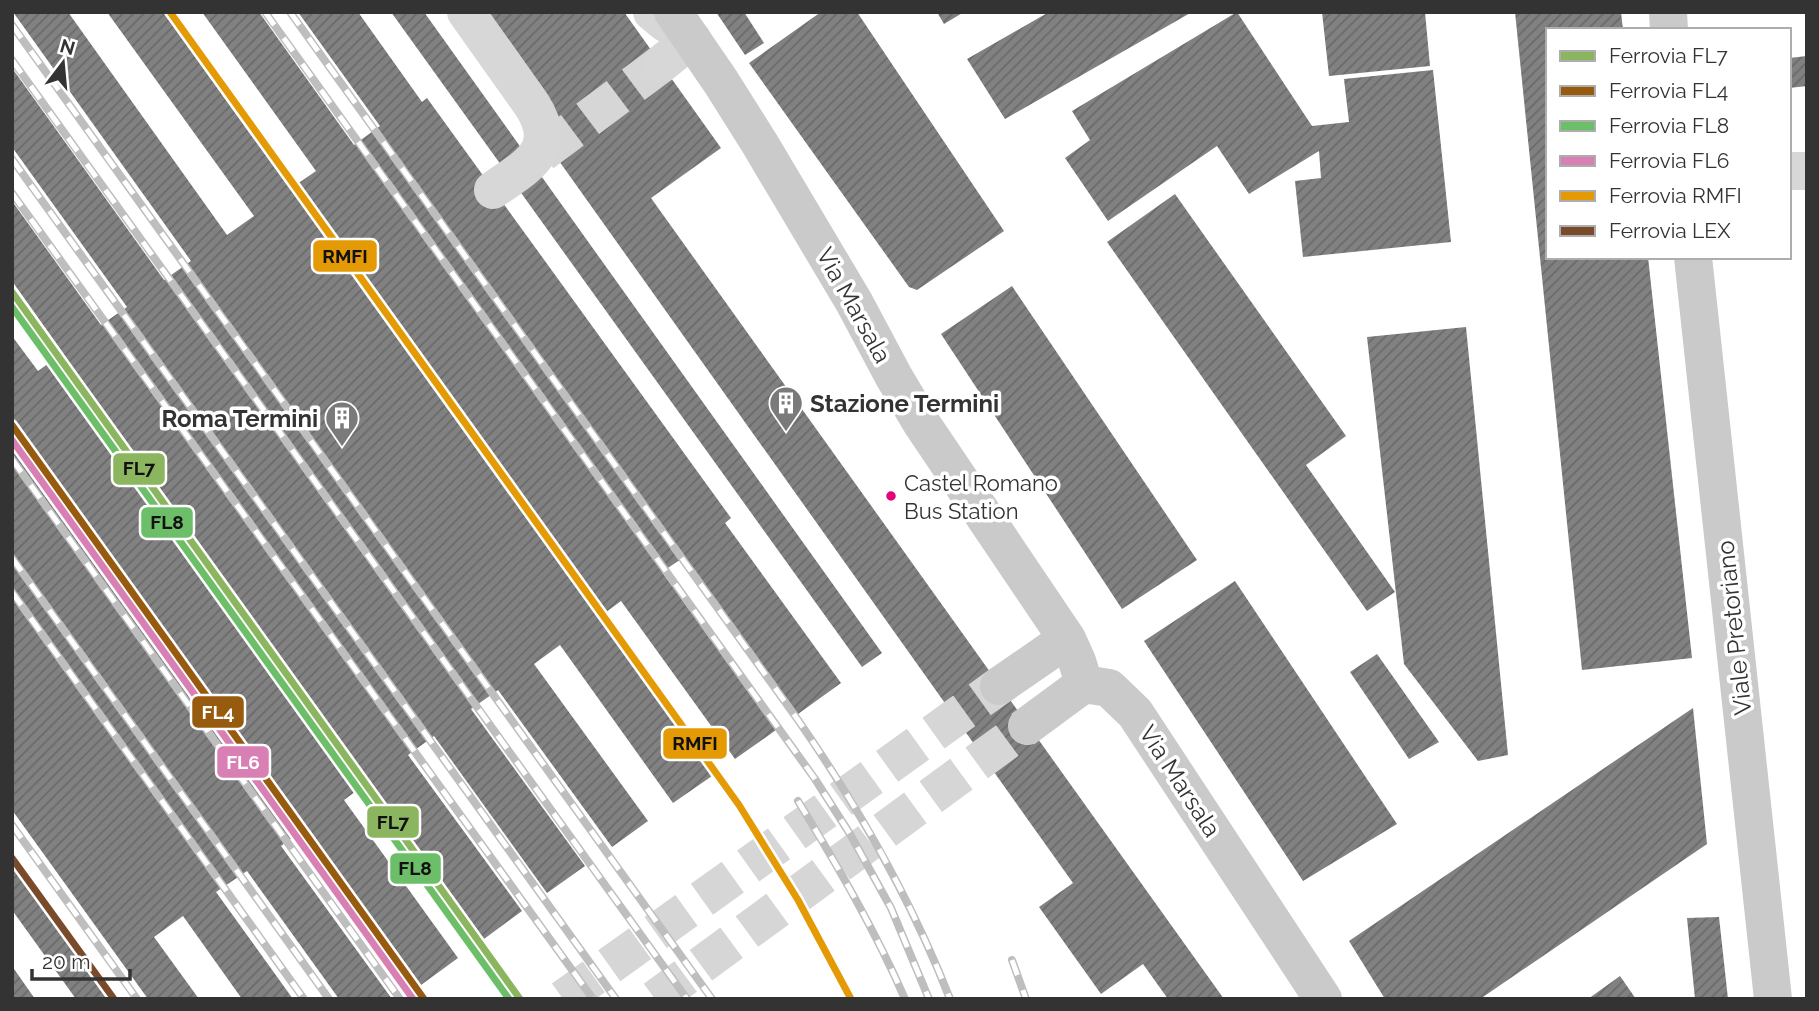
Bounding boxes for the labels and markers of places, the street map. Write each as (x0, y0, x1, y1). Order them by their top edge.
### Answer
building icon: Stazione Termini (767, 384, 805, 433)
place label: Stazione Termini (810, 389, 999, 418)
building icon: Roma Termini (323, 399, 361, 448)
place label: Roma Termini (162, 404, 318, 433)
place label: Castel Romano Bus Station (904, 470, 1058, 524)
marker: Castel Romano Bus Station (884, 489, 898, 503)

